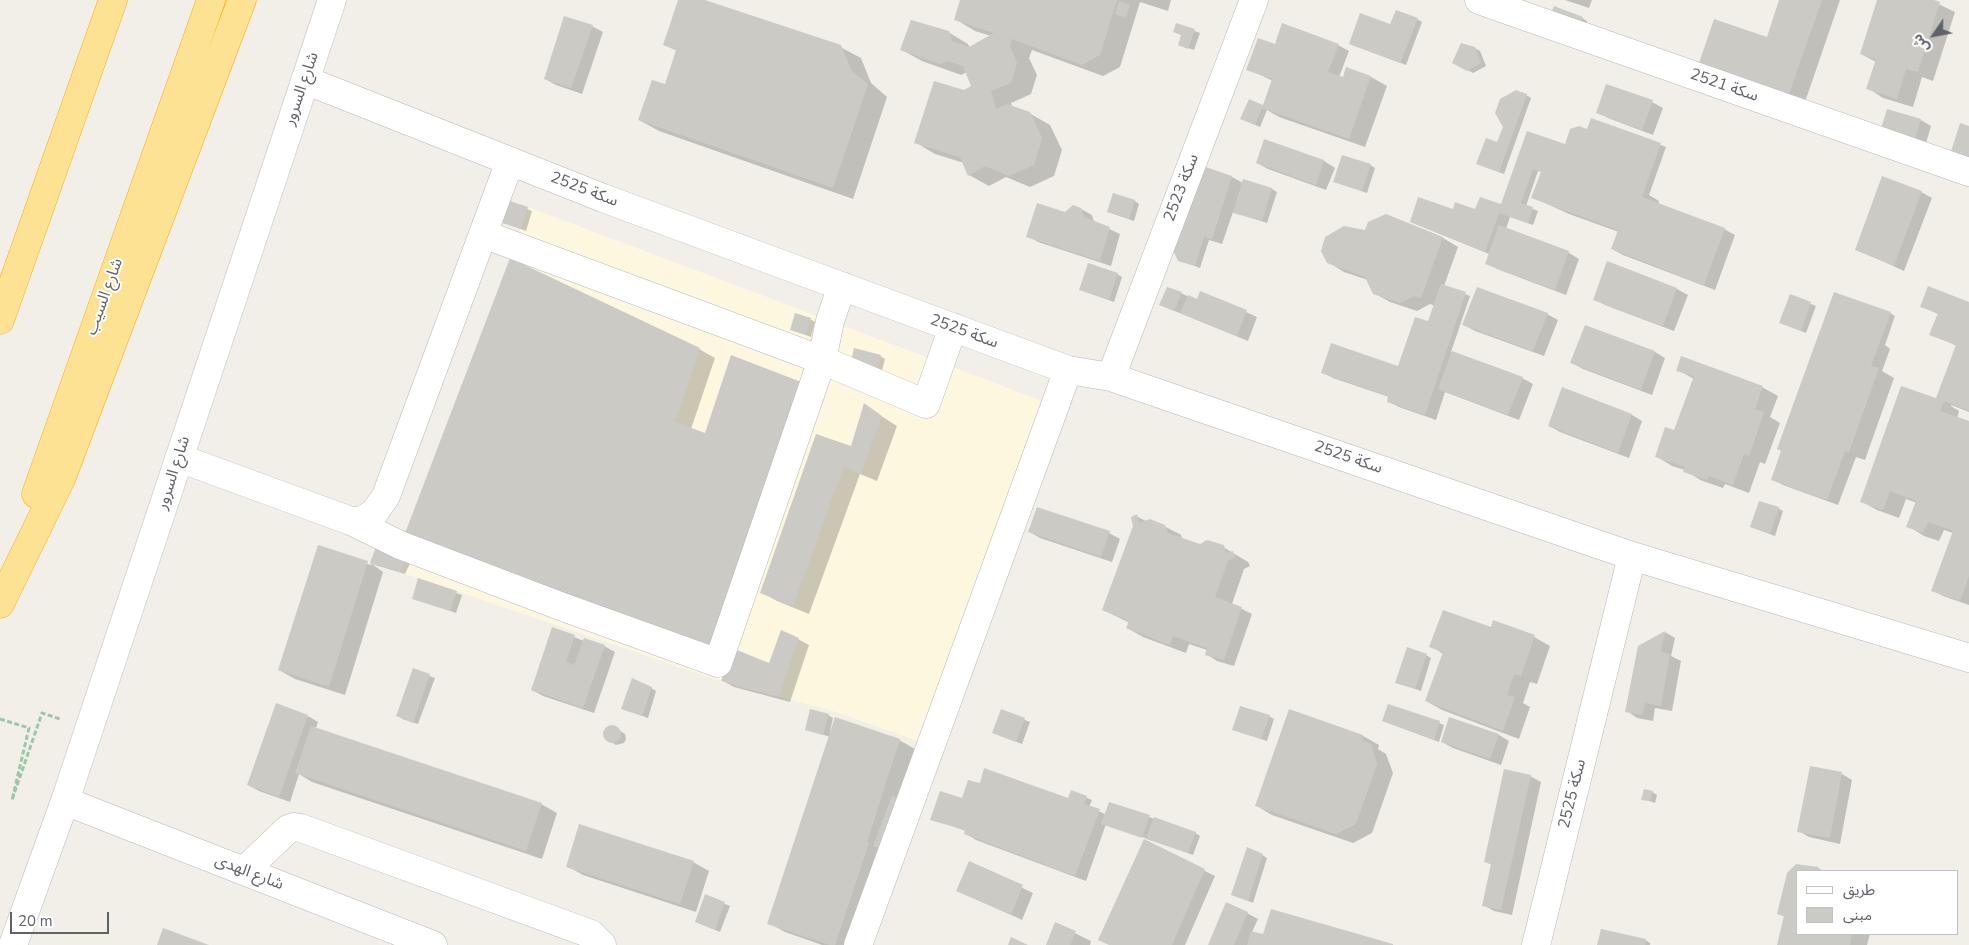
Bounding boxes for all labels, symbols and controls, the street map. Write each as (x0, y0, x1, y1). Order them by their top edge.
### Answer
north arrow (1909, 10, 1959, 60)
text: ش (1908, 30, 1934, 57)
street label: شارع السرور (281, 50, 323, 128)
street label: سكة 2521 (1687, 65, 1761, 107)
street label: سكة 2523 (1160, 151, 1204, 225)
street label: سكة 2525 (547, 168, 621, 212)
street label: شارع السيب (82, 256, 128, 338)
street label: سكة 2525 (927, 311, 1001, 353)
street label: شارع السرور (153, 434, 195, 512)
street label: سكة 2525 (1311, 437, 1385, 479)
street label: سكة 2525 (1555, 757, 1591, 831)
street label: شارع الهدى (212, 851, 286, 895)
legend (1796, 870, 1959, 935)
text: طريق (1843, 880, 1875, 900)
scale bar (12, 902, 111, 934)
text: مبنى (1843, 905, 1872, 925)
text: 20 m (18, 911, 53, 931)

